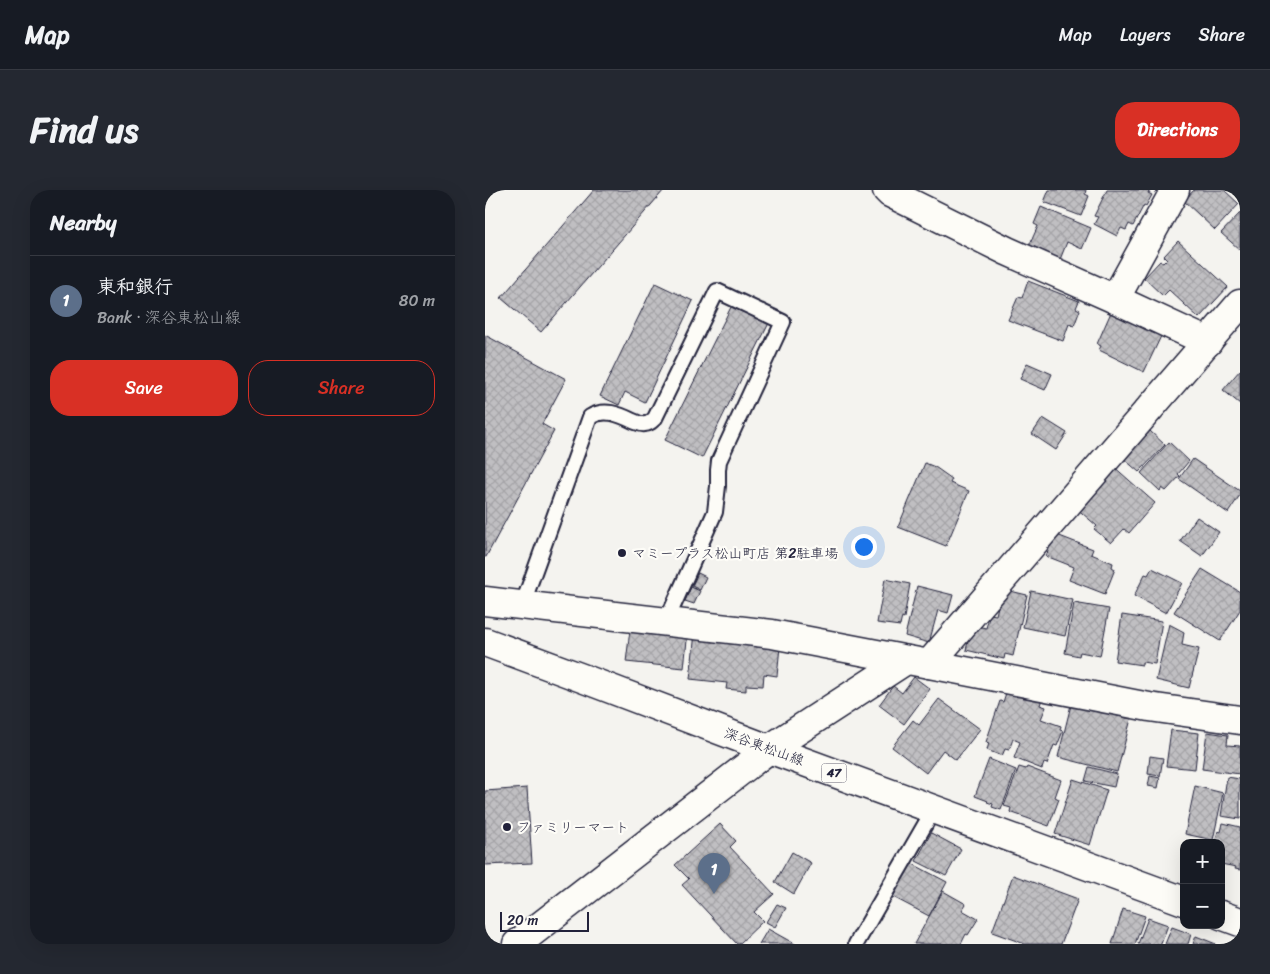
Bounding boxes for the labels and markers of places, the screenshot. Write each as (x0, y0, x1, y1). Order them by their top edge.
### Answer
place label: マミープラス松山町店 第2駐車場 (632, 541, 838, 566)
marker: マミープラス松山町店 第2駐車場 (616, 547, 628, 559)
place label: ファミリーマート (517, 815, 629, 840)
marker: ファミリーマート (501, 821, 513, 833)
pin: 1 (698, 853, 730, 894)

